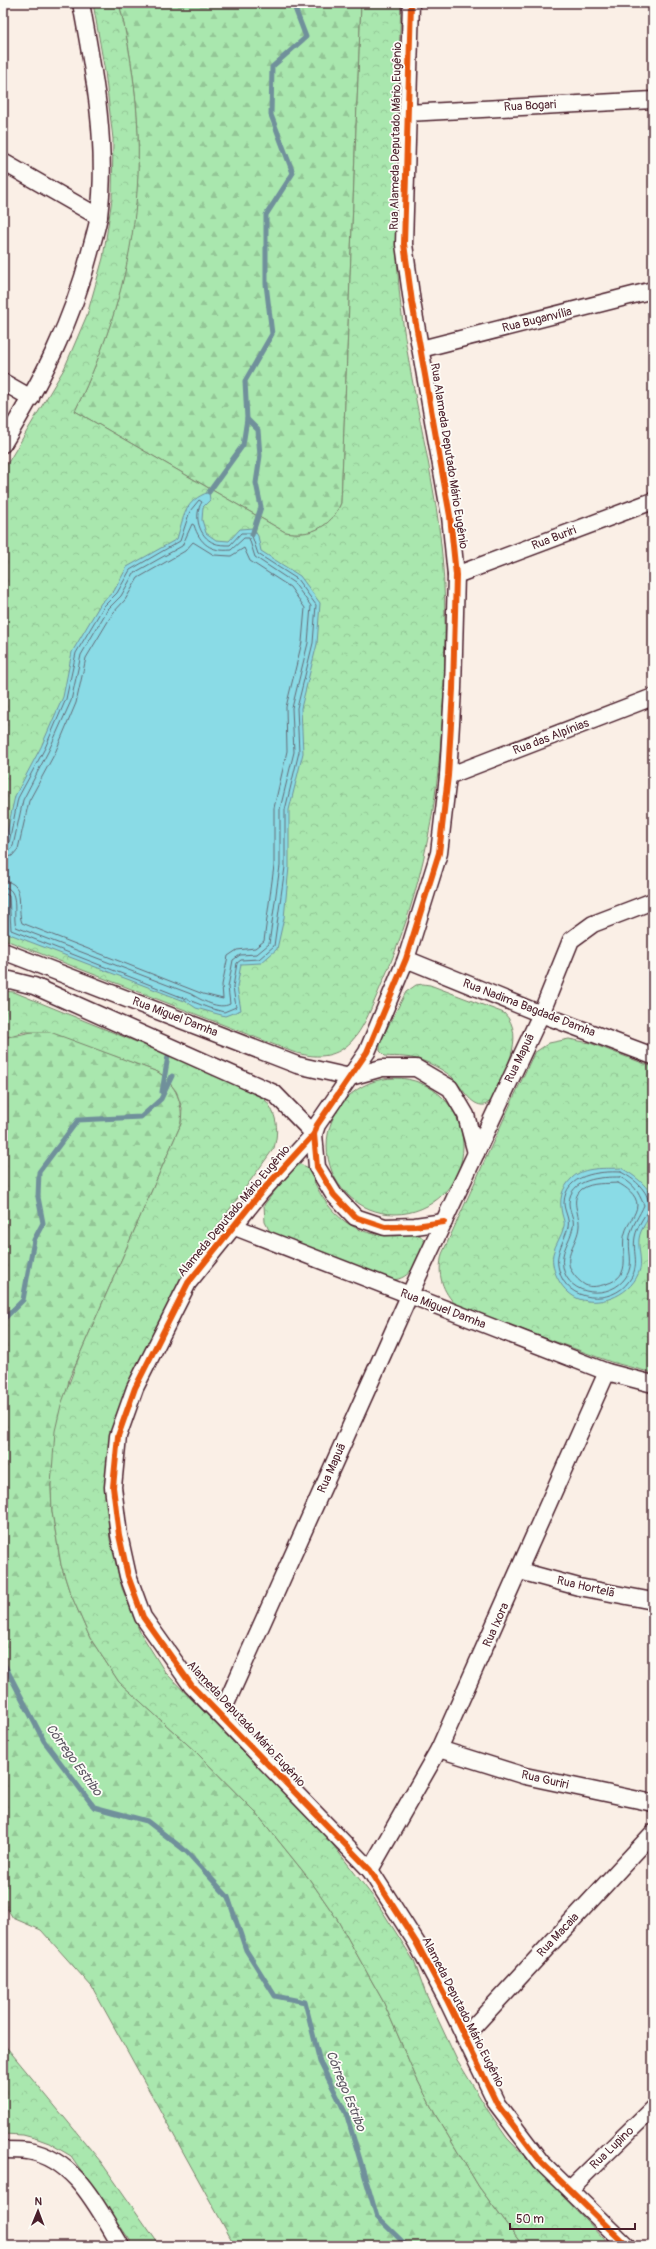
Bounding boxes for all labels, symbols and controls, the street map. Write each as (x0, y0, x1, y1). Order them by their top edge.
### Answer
street label: Rua Alameda Deputado Mário Eugênio (387, 41, 405, 230)
street label: Rua Bogari (503, 97, 557, 115)
street label: Rua Buganvília (501, 304, 574, 336)
street label: Rua Alameda Deputado Mário Eugênio (427, 362, 471, 551)
street label: Rua Buriri (529, 523, 579, 553)
street label: Rua das Alpínias (511, 715, 592, 758)
street label: Rua Nadima Bagdade Damha (461, 976, 598, 1040)
street label: Rua Miguel Damha (130, 994, 220, 1040)
street label: Rua Mapuã (502, 1031, 538, 1085)
street label: Alameda Deputado Mário Eugênio (175, 1142, 294, 1280)
street label: Rua Miguel Damha (398, 1286, 488, 1332)
street label: Rua Mapuã (314, 1441, 350, 1495)
street label: Rua Hortelã (555, 1573, 617, 1601)
street label: Rua Ixora (480, 1600, 513, 1649)
street label: Alameda Deputado Mário Eugênio (184, 1658, 309, 1791)
water label: Córrego Estribo (43, 1721, 106, 1800)
street label: Rua Guriri (520, 1767, 570, 1793)
street label: Rua Macaia (534, 1910, 582, 1960)
street label: Alameda Deputado Mário Eugênio (418, 1934, 508, 2090)
water label: Córrego Estribo (323, 2049, 370, 2134)
street label: Rua Lupino (587, 2123, 637, 2173)
north arrow (18, 2191, 58, 2231)
text: N (34, 2195, 43, 2208)
scale bar (510, 2205, 635, 2231)
text: 50 m (516, 2212, 544, 2227)

